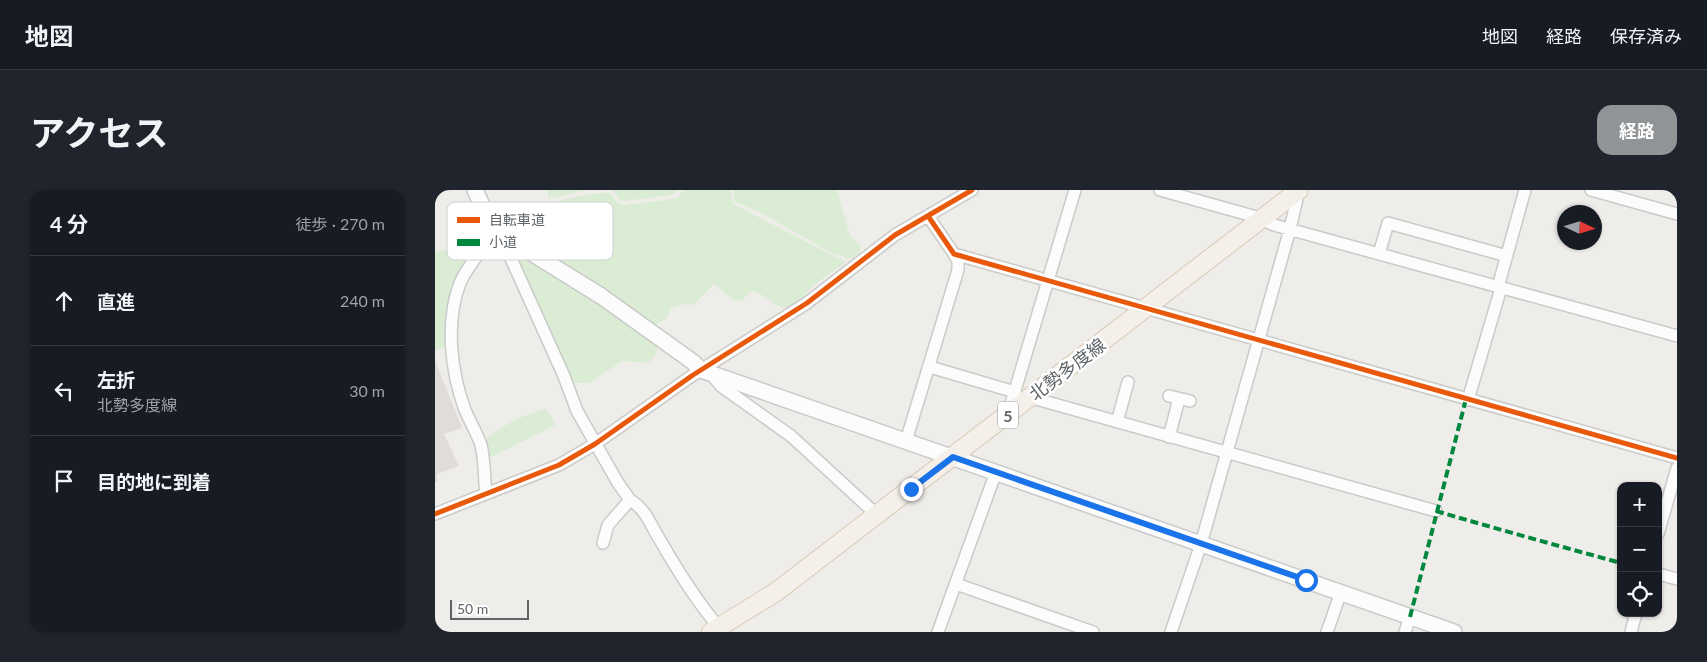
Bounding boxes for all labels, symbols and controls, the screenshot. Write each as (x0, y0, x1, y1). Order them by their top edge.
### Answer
text: 地図 (25, 21, 73, 50)
text: 地図 (1482, 25, 1518, 47)
text: 経路 (1546, 25, 1582, 47)
text: 保存済み (1610, 25, 1682, 47)
button: 経路 (1597, 105, 1677, 155)
text: アクセス (30, 111, 168, 153)
legend (447, 202, 613, 260)
north arrow (1557, 205, 1602, 250)
text: 4 分 (50, 211, 88, 236)
text: 自転車道 (489, 211, 545, 228)
text: 徒歩 · 270 m (296, 214, 385, 233)
text: 小道 (489, 233, 517, 250)
icon: ahead (50, 287, 78, 315)
text: 直進 (97, 290, 135, 313)
text: 240 m (340, 291, 385, 310)
street label: 北勢多度線 (1024, 333, 1110, 405)
text: 左折 (97, 368, 135, 391)
icon: left (50, 377, 78, 405)
text: 30 m (349, 381, 385, 400)
text: 北勢多度線 (97, 395, 177, 414)
road number: 5 (998, 402, 1018, 428)
icon: arrive (50, 467, 78, 495)
text: 目的地に到着 (97, 470, 211, 493)
route end (900, 478, 923, 501)
map controls (1617, 482, 1662, 617)
button: + (1617, 482, 1662, 527)
button: − (1617, 527, 1662, 572)
route start (1295, 569, 1318, 592)
button: locate (1617, 572, 1662, 617)
scale bar (450, 597, 529, 620)
text: 50 m (457, 600, 488, 617)

